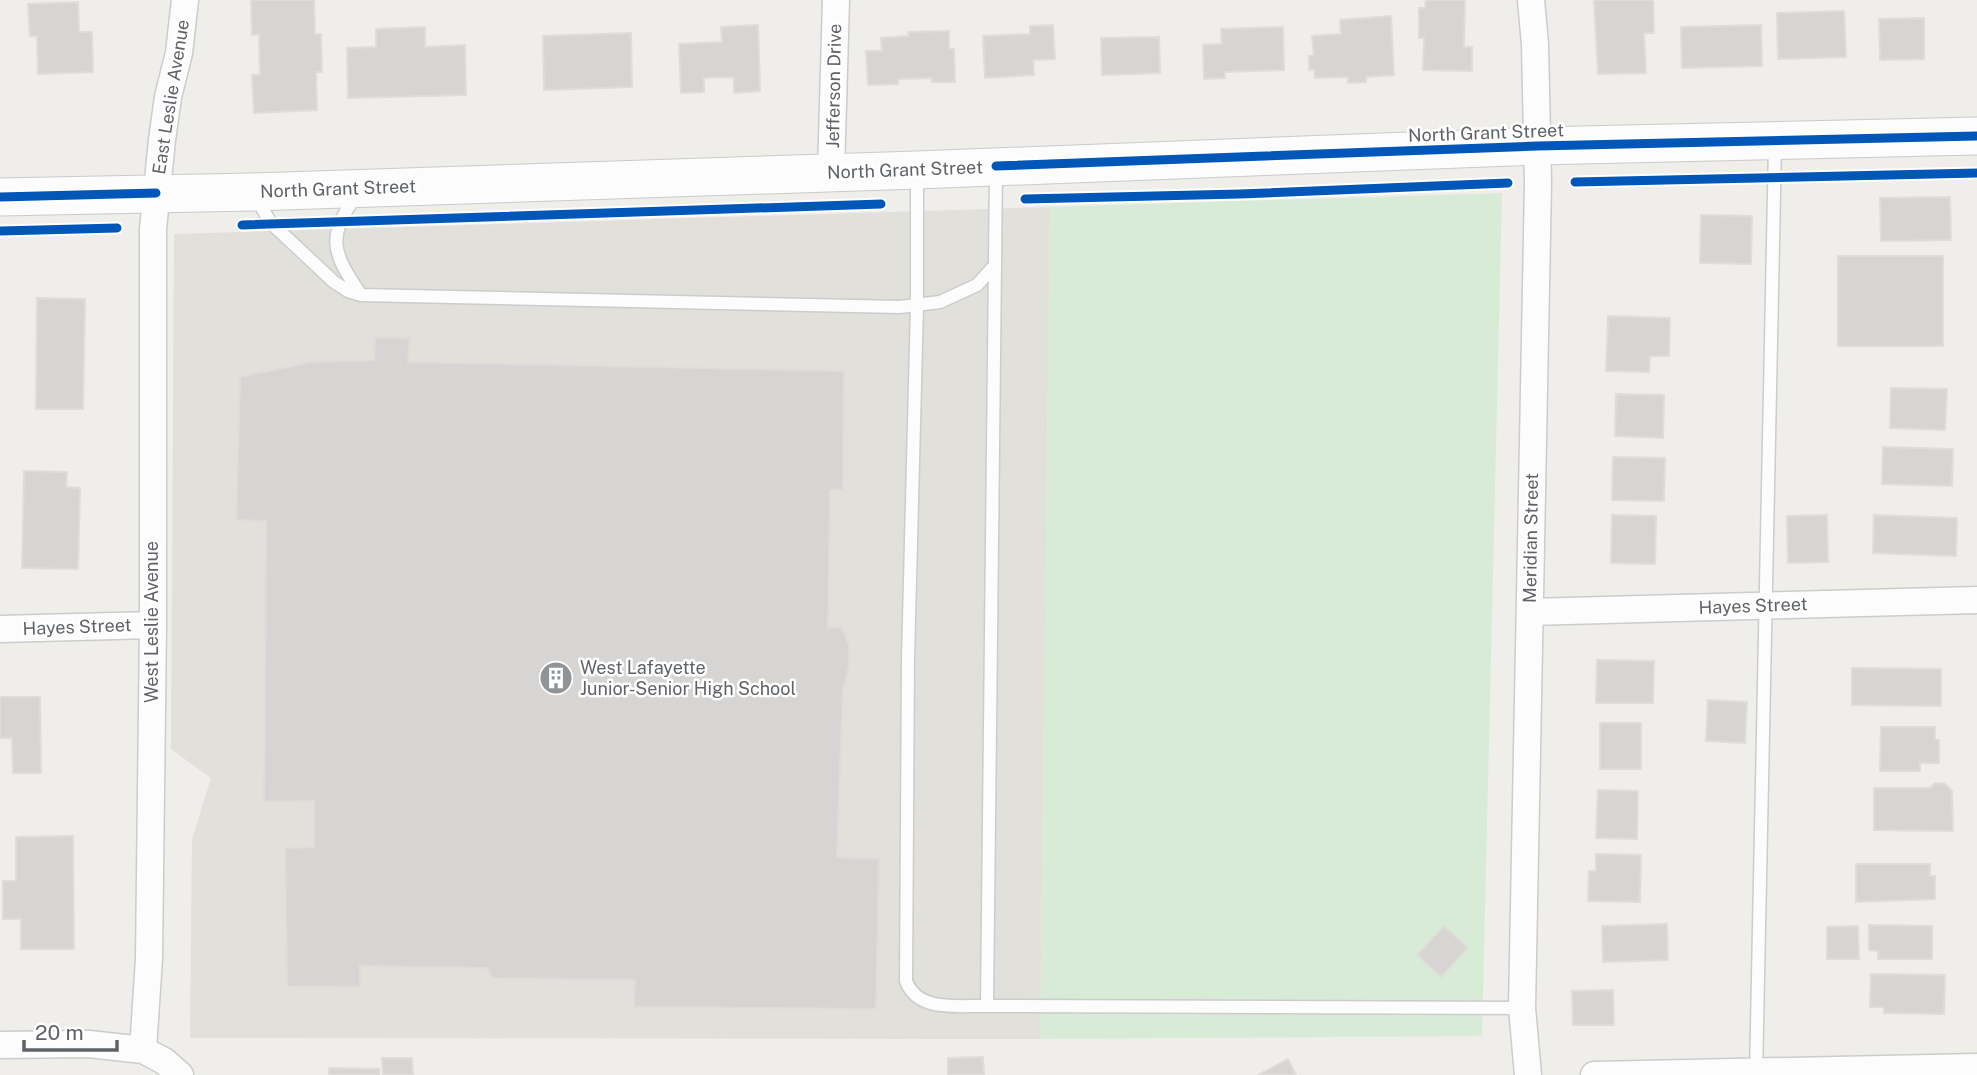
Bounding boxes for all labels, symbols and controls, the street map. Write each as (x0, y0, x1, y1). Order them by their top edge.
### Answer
street label: East Leslie Avenue (148, 18, 193, 176)
street label: Jefferson Drive (822, 23, 845, 149)
street label: North Grant Street (1408, 119, 1564, 146)
street label: North Grant Street (827, 156, 983, 183)
street label: North Grant Street (260, 175, 416, 202)
street label: Meridian Street (1519, 473, 1542, 603)
street label: West Leslie Avenue (141, 541, 162, 703)
street label: Hayes Street (1698, 593, 1808, 618)
street label: Hayes Street (22, 614, 132, 639)
place label: West Lafayette Junior-Senior High School (580, 657, 796, 699)
building icon: West Lafayette Junior-Senior High School (537, 659, 575, 697)
scale bar (24, 1009, 117, 1052)
text: 20 m (35, 1020, 84, 1045)

